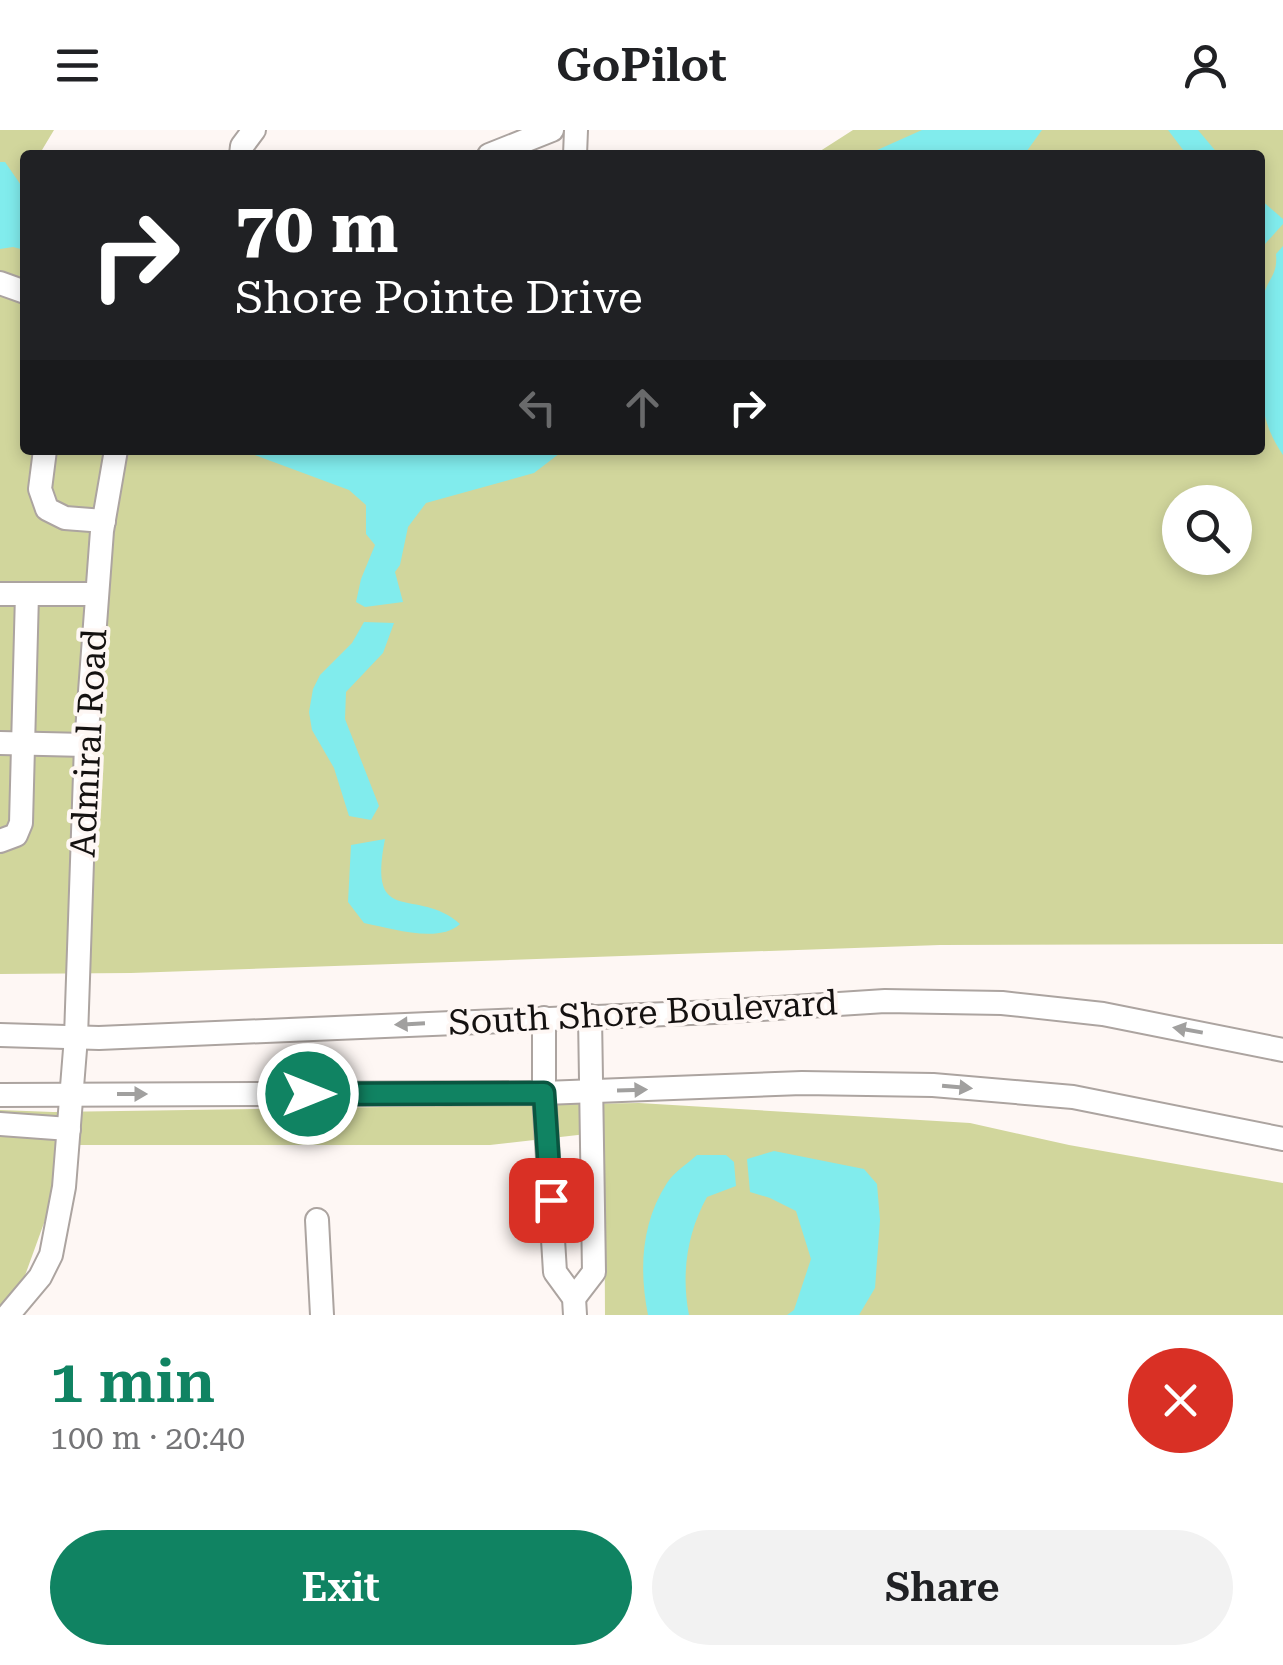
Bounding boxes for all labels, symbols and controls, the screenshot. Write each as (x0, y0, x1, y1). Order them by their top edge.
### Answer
icon: menu (50, 38, 105, 93)
icon: person (1178, 38, 1233, 93)
text: GoPilot (556, 39, 727, 92)
text: 70 m (235, 187, 399, 269)
icon: right (70, 190, 200, 320)
text: Shore Pointe Drive (235, 271, 643, 324)
icon: left (510, 380, 565, 435)
icon: ahead (615, 380, 670, 435)
icon: right (720, 380, 775, 435)
map controls (1162, 485, 1252, 575)
button: search (1162, 485, 1252, 575)
street label: Admiral Road (63, 628, 115, 858)
street label: South Shore Boulevard (447, 982, 839, 1044)
one-way arrow (394, 1016, 426, 1032)
one-way arrow (1171, 1022, 1203, 1037)
position arrow (256, 1042, 360, 1146)
one-way arrow (942, 1080, 974, 1096)
one-way arrow (617, 1081, 649, 1097)
one-way arrow (117, 1086, 149, 1102)
pin (509, 1158, 594, 1243)
icon: arrive (524, 1173, 579, 1228)
text: 1 min (50, 1346, 215, 1417)
button: close (1128, 1348, 1233, 1453)
text: 100 m · 20:40 (50, 1419, 245, 1457)
button: Exit (50, 1530, 632, 1645)
button: Share (652, 1530, 1233, 1645)

